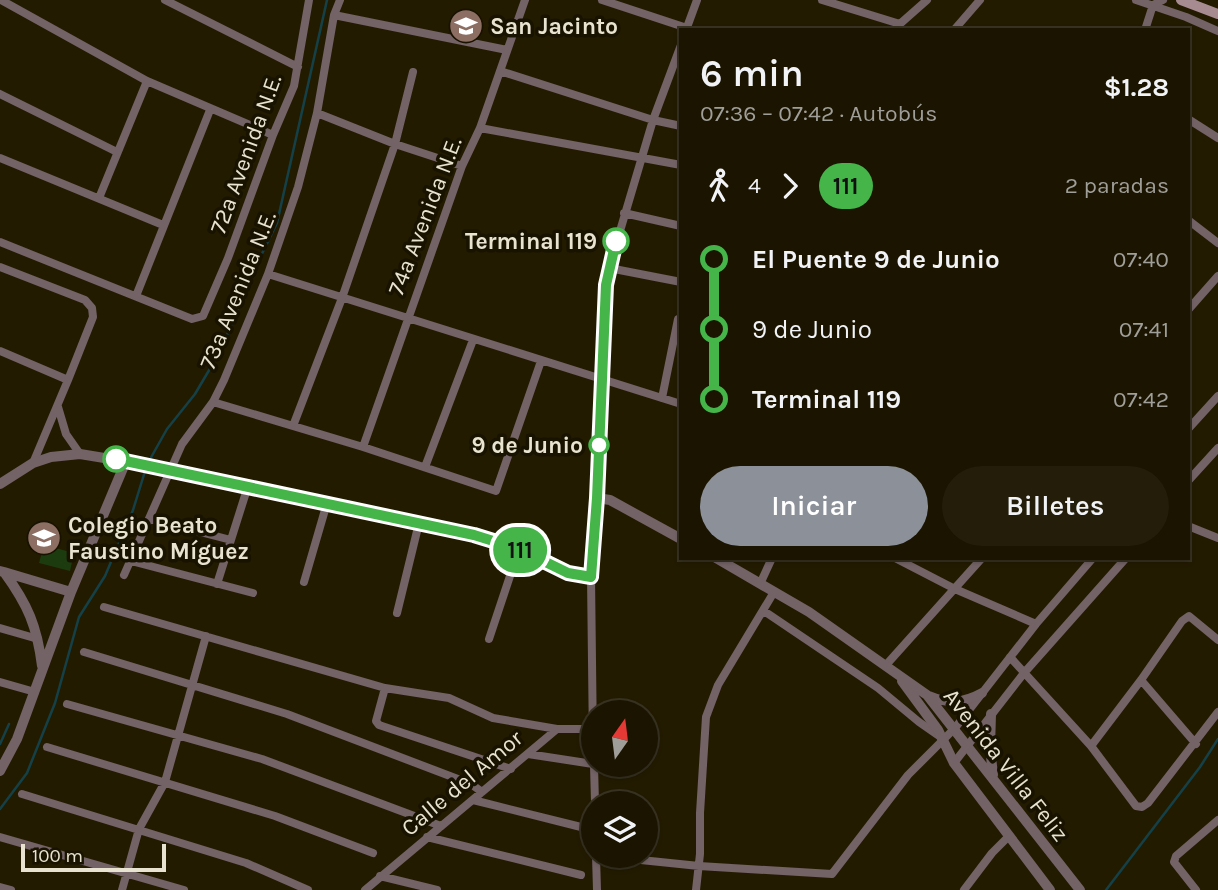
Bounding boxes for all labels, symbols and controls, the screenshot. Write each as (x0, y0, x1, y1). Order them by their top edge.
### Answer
school or university icon: San Jacinto (447, 7, 485, 45)
place label: San Jacinto (490, 13, 618, 40)
text: 6 min (700, 51, 804, 96)
street label: 72a Avenida N.E. (205, 71, 287, 237)
text: $1.28 (1104, 72, 1169, 103)
text: 07:36 – 07:42 · Autobús (700, 100, 937, 127)
street label: 74a Avenida N.E. (382, 133, 468, 299)
icon: walk (700, 167, 738, 205)
icon: forward (771, 167, 809, 205)
text: 4 (748, 172, 761, 199)
text: 111 (833, 172, 859, 200)
text: 2 paradas (1065, 172, 1169, 199)
street label: 73a Avenida N.E. (194, 207, 282, 373)
place label: Terminal 119 (465, 228, 597, 255)
marker: Terminal 119 (603, 228, 629, 254)
text: El Puente 9 de Junio (752, 244, 1000, 275)
text: 07:40 (1113, 246, 1169, 273)
text: 9 de Junio (752, 314, 872, 345)
text: 07:41 (1119, 316, 1169, 343)
text: Terminal 119 (752, 384, 901, 415)
text: 07:42 (1113, 386, 1169, 413)
place label: 9 de Junio (472, 432, 583, 459)
marker: 9 de Junio (589, 435, 609, 455)
unlabelled marker (103, 446, 129, 472)
button: Iniciar (700, 466, 928, 546)
button: Billetes (942, 466, 1169, 546)
place label: Colegio Beato Faustino Míguez (68, 512, 249, 565)
school or university icon: Colegio Beato Faustino Míguez (25, 519, 63, 557)
line badge: 111 (480, 527, 560, 573)
text: 111 (507, 536, 533, 564)
street label: Avenida Villa Feliz (938, 683, 1074, 847)
north arrow (581, 700, 658, 777)
map controls (581, 700, 658, 868)
street label: Calle del Amor (396, 724, 529, 842)
button: layers (581, 791, 658, 868)
scale bar (21, 841, 166, 873)
text: 100 m (32, 845, 83, 867)

